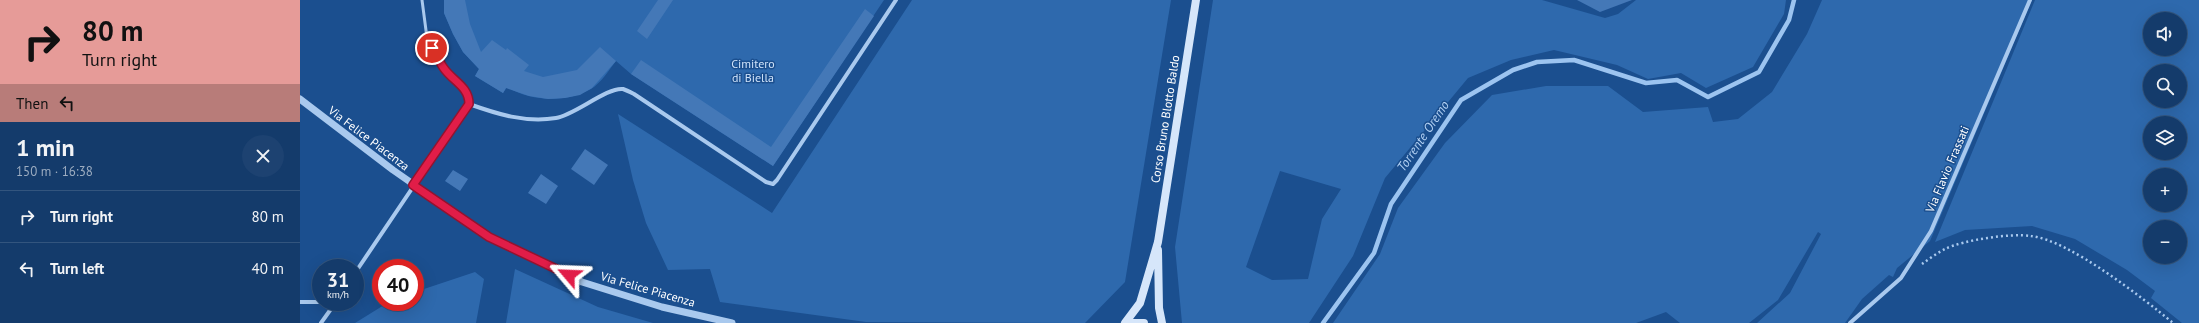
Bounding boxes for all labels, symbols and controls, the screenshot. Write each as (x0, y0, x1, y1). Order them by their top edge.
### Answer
text: 80 m (82, 12, 143, 49)
map controls (2143, 12, 2187, 264)
button: sound (2143, 12, 2187, 56)
icon: right (16, 16, 68, 68)
pin (415, 31, 449, 65)
icon: arrive (421, 37, 443, 59)
text: Turn right (82, 48, 157, 71)
street label: Corso Bruno Blotto Baldo (1147, 54, 1183, 184)
park label: Cimitero di Biella (731, 56, 775, 85)
button: search (2143, 64, 2187, 108)
icon: left (56, 92, 78, 114)
text: Then (16, 94, 48, 113)
water label: Torrente Oremo (1393, 97, 1453, 175)
street label: Via Felice Piacenza (325, 102, 413, 173)
button: layers (2143, 116, 2187, 160)
street label: Via Flavio Frassati (1922, 123, 1972, 216)
text: 1 min (16, 132, 75, 163)
button: close (242, 135, 284, 177)
text: 150 m · 16:38 (16, 163, 93, 180)
button: + (2143, 168, 2187, 212)
icon: right (16, 206, 38, 228)
text: Turn right (50, 207, 113, 226)
text: 80 m (251, 207, 284, 226)
button: − (2143, 220, 2187, 264)
position arrow (548, 254, 590, 296)
icon: left (16, 258, 38, 280)
text: Turn left (50, 259, 104, 278)
text: 40 m (251, 259, 284, 278)
speed limit sign: 40 (372, 259, 424, 311)
text: 31 (327, 267, 349, 293)
street label: Via Felice Piacenza (598, 268, 697, 310)
text: km/h (327, 288, 349, 301)

